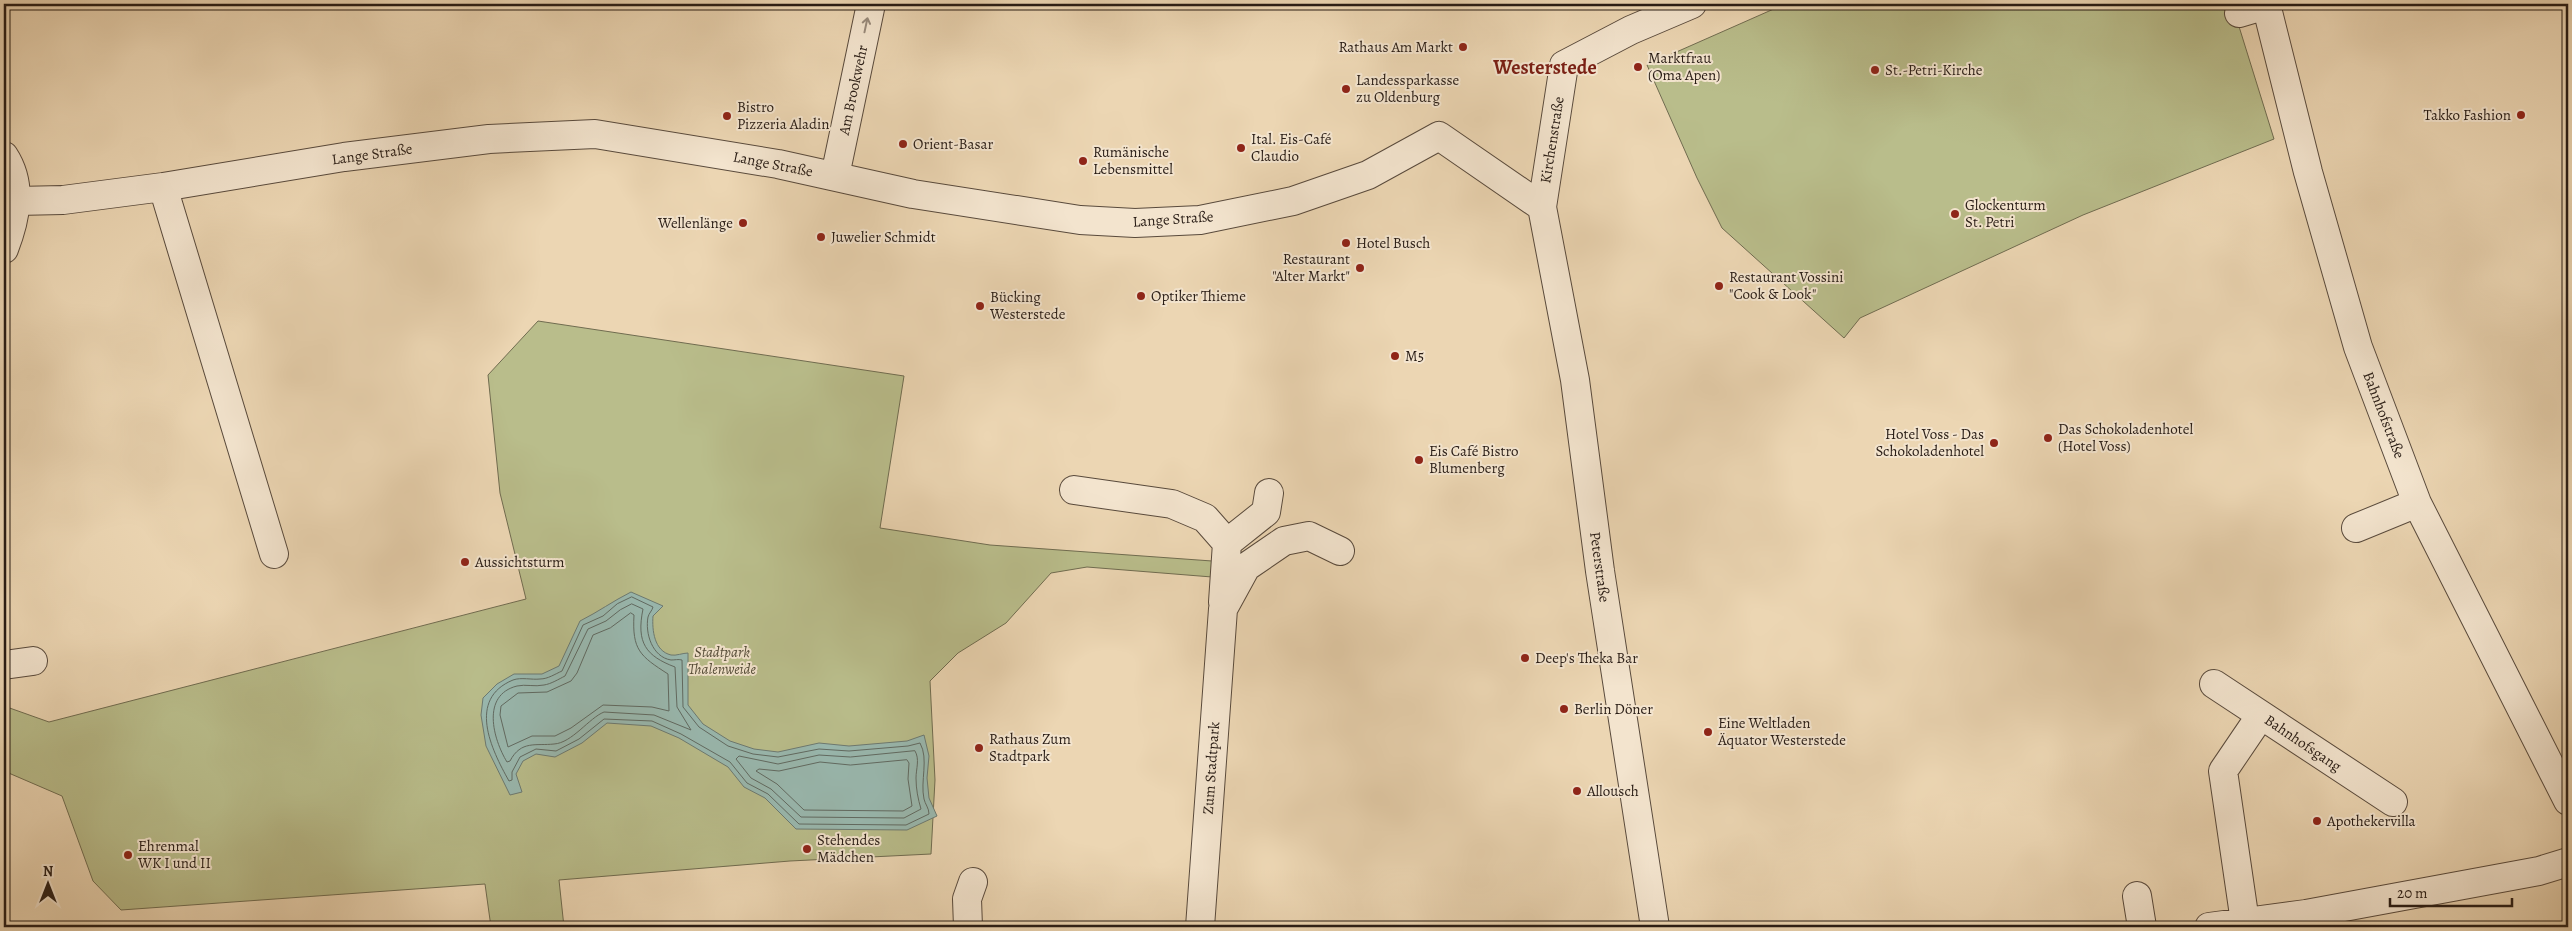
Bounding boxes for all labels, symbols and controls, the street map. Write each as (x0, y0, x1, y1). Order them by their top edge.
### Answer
one-way arrow (862, 18, 872, 34)
place label: Rathaus Am Markt (1338, 37, 1453, 57)
marker: Rathaus Am Markt (1457, 41, 1469, 53)
street label: Am Brookwehr (833, 43, 872, 138)
place label: Marktfrau (Oma Apen) (1648, 48, 1720, 85)
district label: Westerstede (1492, 54, 1597, 81)
place label: St.-Petri-Kirche (1885, 60, 1983, 80)
marker: Marktfrau (Oma Apen) (1632, 61, 1644, 73)
marker: St.-Petri-Kirche (1869, 64, 1881, 76)
place label: Landessparkasse zu Oldenburg (1356, 70, 1460, 107)
marker: Landessparkasse zu Oldenburg (1340, 83, 1352, 95)
street label: Kirchenstraße (1535, 95, 1569, 185)
place label: Bistro Pizzeria Aladin (737, 97, 829, 134)
place label: Takko Fashion (2424, 105, 2511, 125)
marker: Takko Fashion (2515, 109, 2527, 121)
marker: Bistro Pizzeria Aladin (721, 110, 733, 122)
place label: Ital. Eis-Café Claudio (1251, 129, 1332, 166)
place label: Orient-Basar (913, 134, 993, 154)
street label: Lange Straße (330, 138, 414, 170)
marker: Orient-Basar (897, 138, 909, 150)
place label: Rumänische Lebensmittel (1093, 142, 1173, 179)
marker: Ital. Eis-Café Claudio (1235, 142, 1247, 154)
street label: Lange Straße (731, 146, 815, 182)
marker: Rumänische Lebensmittel (1077, 155, 1089, 167)
place label: Glockenturm St. Petri (1965, 195, 2046, 232)
street label: Lange Straße (1132, 206, 1214, 232)
marker: Glockenturm St. Petri (1949, 208, 1961, 220)
place label: Wellenlänge (657, 213, 733, 233)
marker: Wellenlänge (737, 217, 749, 229)
place label: Juwelier Schmidt (831, 227, 936, 247)
marker: Juwelier Schmidt (815, 231, 827, 243)
place label: Hotel Busch (1356, 233, 1430, 253)
marker: Hotel Busch (1340, 237, 1352, 249)
place label: Restaurant "Alter Markt" (1272, 249, 1350, 286)
marker: Restaurant "Alter Markt" (1354, 262, 1366, 274)
place label: Restaurant Vossini "Cook & Look" (1729, 267, 1843, 304)
marker: Restaurant Vossini "Cook & Look" (1713, 280, 1725, 292)
place label: Optiker Thieme (1151, 286, 1246, 306)
place label: Bücking Westerstede (989, 287, 1066, 324)
marker: Optiker Thieme (1135, 290, 1147, 302)
marker: Bücking Westerstede (974, 300, 986, 312)
place label: M5 (1405, 346, 1424, 366)
marker: M5 (1389, 350, 1401, 362)
street label: Bahnhofstraße (2358, 369, 2410, 462)
place label: Das Schokoladenhotel (Hotel Voss) (2058, 419, 2193, 456)
place label: Hotel Voss - Das Schokoladenhotel (1875, 424, 1984, 461)
marker: Das Schokoladenhotel (Hotel Voss) (2042, 432, 2054, 444)
marker: Hotel Voss - Das Schokoladenhotel (1988, 437, 2000, 449)
place label: Eis Café Bistro Blumenberg (1429, 441, 1518, 478)
marker: Eis Café Bistro Blumenberg (1413, 454, 1425, 466)
street label: Peterstraße (1585, 531, 1615, 604)
place label: Aussichtsturm (474, 552, 565, 572)
marker: Aussichtsturm (459, 556, 471, 568)
park label: Stadtpark Thalenweide (688, 642, 757, 679)
place label: Deep's Theka Bar (1535, 648, 1638, 668)
marker: Deep's Theka Bar (1519, 652, 1531, 664)
place label: Berlin Döner (1574, 699, 1653, 719)
marker: Berlin Döner (1558, 703, 1570, 715)
street label: Bahnhofsgang (2261, 710, 2346, 776)
place label: Eine Weltladen Äquator Westerstede (1717, 713, 1846, 750)
street label: Zum Stadtpark (1198, 720, 1224, 815)
marker: Eine Weltladen Äquator Westerstede (1702, 726, 1714, 738)
place label: Rathaus Zum Stadtpark (989, 729, 1071, 766)
marker: Rathaus Zum Stadtpark (973, 742, 985, 754)
place label: Allousch (1586, 781, 1639, 801)
marker: Allousch (1571, 785, 1583, 797)
place label: Apothekervilla (2326, 811, 2416, 831)
marker: Apothekervilla (2311, 815, 2323, 827)
place label: Stehendes Mädchen (817, 830, 880, 867)
place label: Ehrenmal WK I und II (137, 836, 211, 873)
marker: Stehendes Mädchen (801, 843, 813, 855)
marker: Ehrenmal WK I und II (122, 849, 134, 861)
north arrow (22, 858, 72, 908)
text: N (43, 862, 53, 881)
scale bar (2390, 876, 2512, 908)
text: 20 m (2397, 883, 2428, 903)

